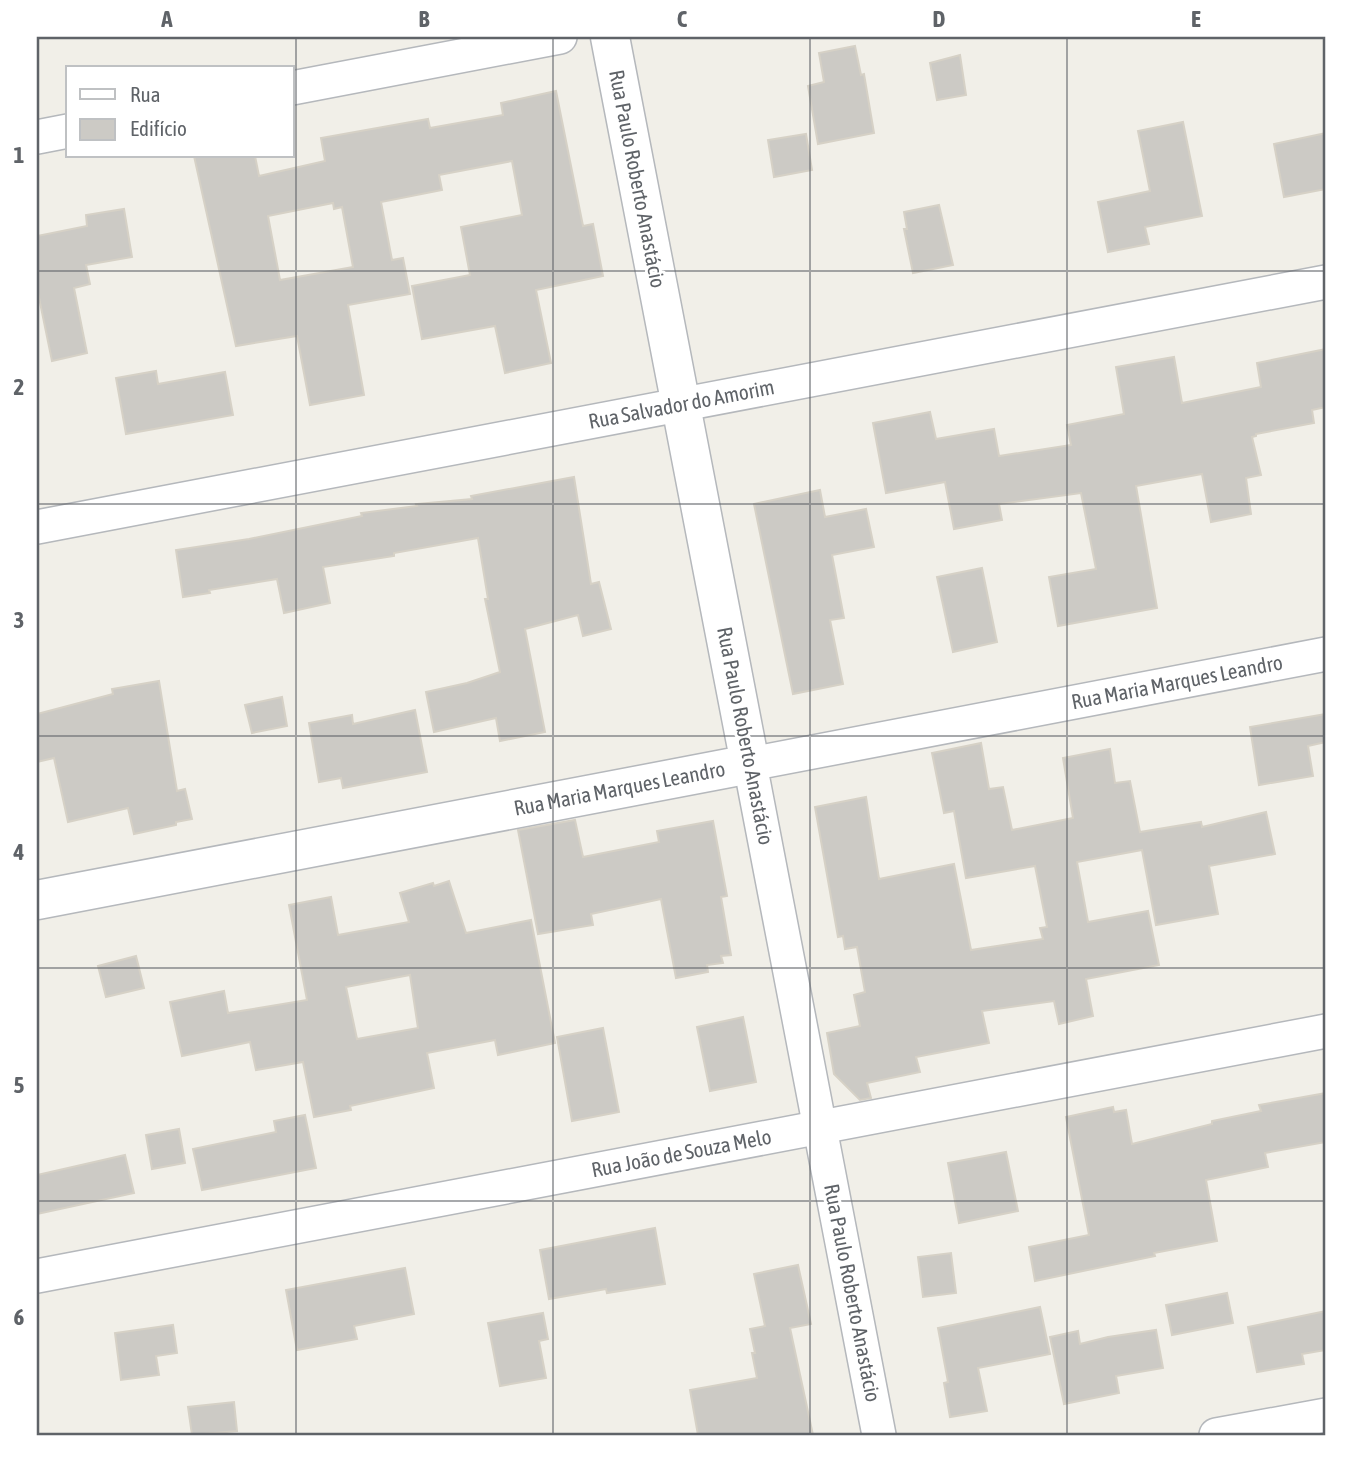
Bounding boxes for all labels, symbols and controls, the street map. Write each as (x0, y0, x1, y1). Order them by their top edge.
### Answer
text: A (160, 6, 173, 32)
text: B (419, 6, 430, 32)
text: C (677, 6, 688, 32)
text: D (933, 6, 946, 32)
text: E (1191, 6, 1201, 32)
legend (66, 66, 294, 158)
street label: Rua Paulo Roberto Anastácio (605, 68, 671, 290)
text: Rua (130, 82, 160, 106)
text: Edifício (130, 116, 187, 140)
text: 1 (14, 142, 25, 168)
text: 2 (14, 374, 24, 400)
street label: Rua Salvador do Amorim (586, 374, 776, 433)
text: 3 (14, 607, 24, 633)
street label: Rua Paulo Roberto Anastácio (713, 625, 779, 847)
street label: Rua Maria Marques Leandro (1069, 650, 1284, 713)
street label: Rua Maria Marques Leandro (512, 756, 727, 820)
text: 4 (13, 839, 25, 865)
text: 5 (14, 1072, 25, 1098)
street label: Rua João de Souza Melo (589, 1124, 773, 1181)
street label: Rua Paulo Roberto Anastácio (820, 1182, 886, 1404)
text: 6 (14, 1304, 25, 1330)

